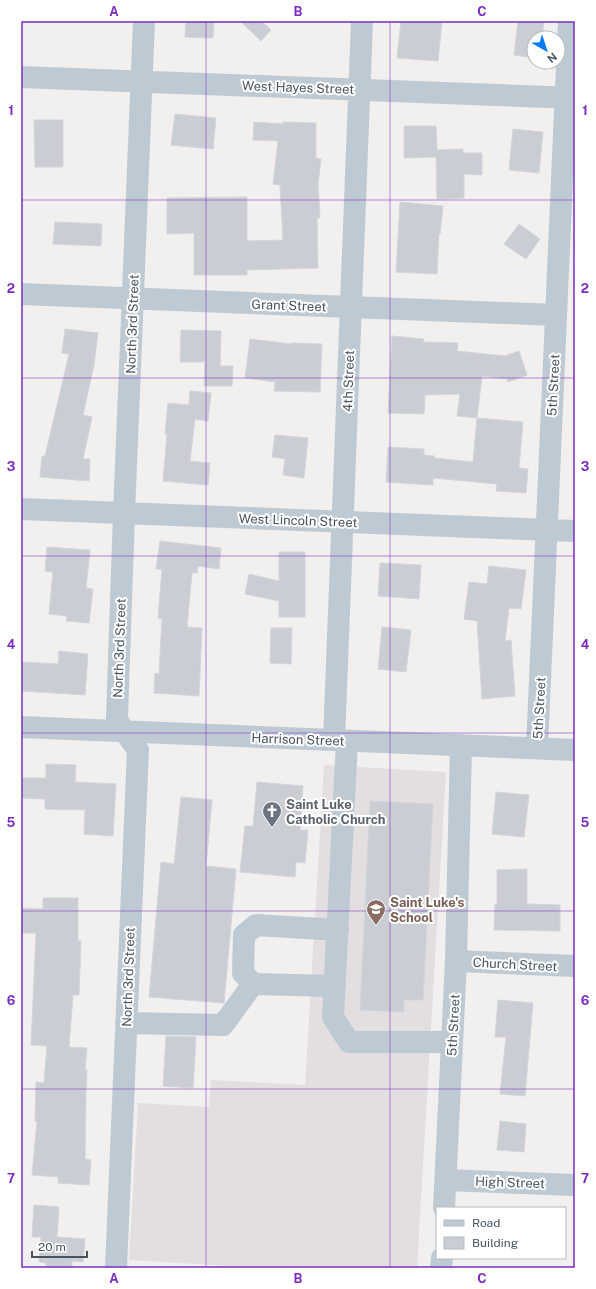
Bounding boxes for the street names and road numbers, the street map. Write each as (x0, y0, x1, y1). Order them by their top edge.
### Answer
street label: West Hayes Street (242, 78, 354, 97)
street label: North 3rd Street (123, 274, 142, 374)
street label: Grant Street (251, 297, 327, 314)
street label: 4th Street (340, 350, 357, 412)
street label: 5th Street (544, 354, 563, 416)
street label: West Lincoln Street (238, 511, 358, 530)
street label: North 3rd Street (110, 598, 129, 698)
street label: 5th Street (530, 677, 549, 739)
street label: Harrison Street (251, 730, 345, 749)
street label: North 3rd Street (119, 927, 138, 1027)
street label: Church Street (472, 955, 558, 974)
street label: 5th Street (444, 994, 463, 1056)
street label: High Street (475, 1174, 545, 1191)

